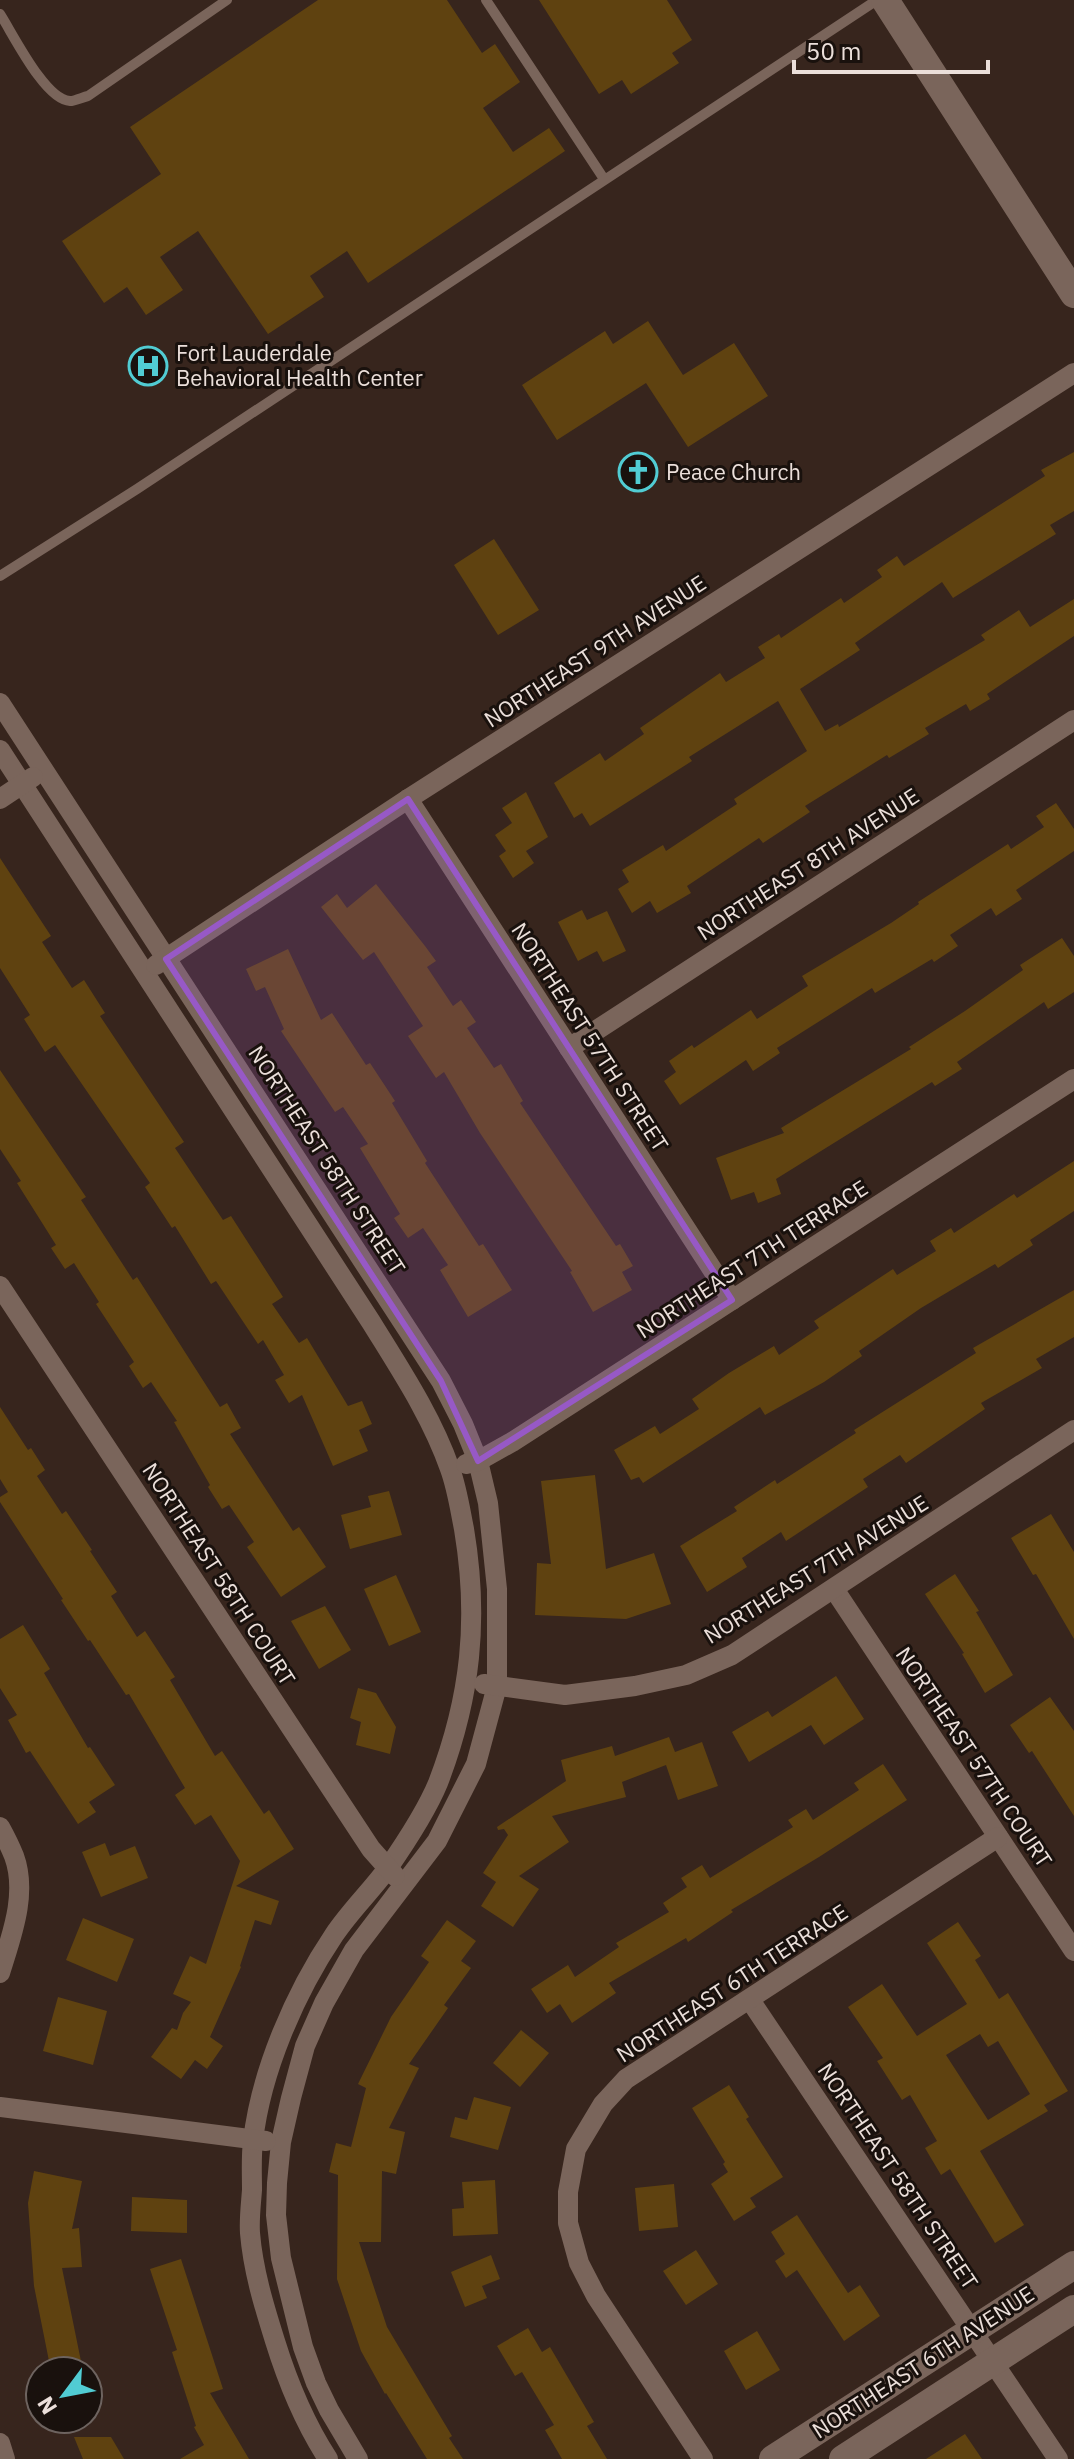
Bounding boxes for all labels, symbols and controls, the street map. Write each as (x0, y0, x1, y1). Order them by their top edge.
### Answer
scale bar (794, 24, 988, 74)
text: 50 m (806, 35, 861, 67)
place label: Fort Lauderdale Behavioral Health Center (176, 338, 423, 392)
hospital icon: Fort Lauderdale Behavioral Health Center (127, 345, 169, 387)
church icon: Peace Church (617, 451, 659, 493)
place label: Peace Church (666, 457, 801, 486)
street label: NORTHEAST 9TH AVENUE (478, 568, 711, 733)
street label: NORTHEAST 8TH AVENUE (691, 781, 924, 946)
street label: NORTHEAST 57TH STREET (506, 917, 676, 1157)
street label: NORTHEAST 58TH STREET (243, 1040, 413, 1280)
street label: NORTHEAST 7TH TERRACE (630, 1173, 873, 1344)
street label: NORTHEAST 58TH COURT (137, 1457, 303, 1691)
street label: NORTHEAST 7TH AVENUE (698, 1488, 933, 1650)
street label: NORTHEAST 57TH COURT (890, 1641, 1059, 1873)
street label: NORTHEAST 6TH TERRACE (610, 1897, 853, 2068)
street label: NORTHEAST 58TH STREET (812, 2057, 985, 2295)
street label: NORTHEAST 6TH AVENUE (806, 2279, 1039, 2444)
north arrow (24, 2355, 104, 2435)
text: N (30, 2391, 63, 2420)

